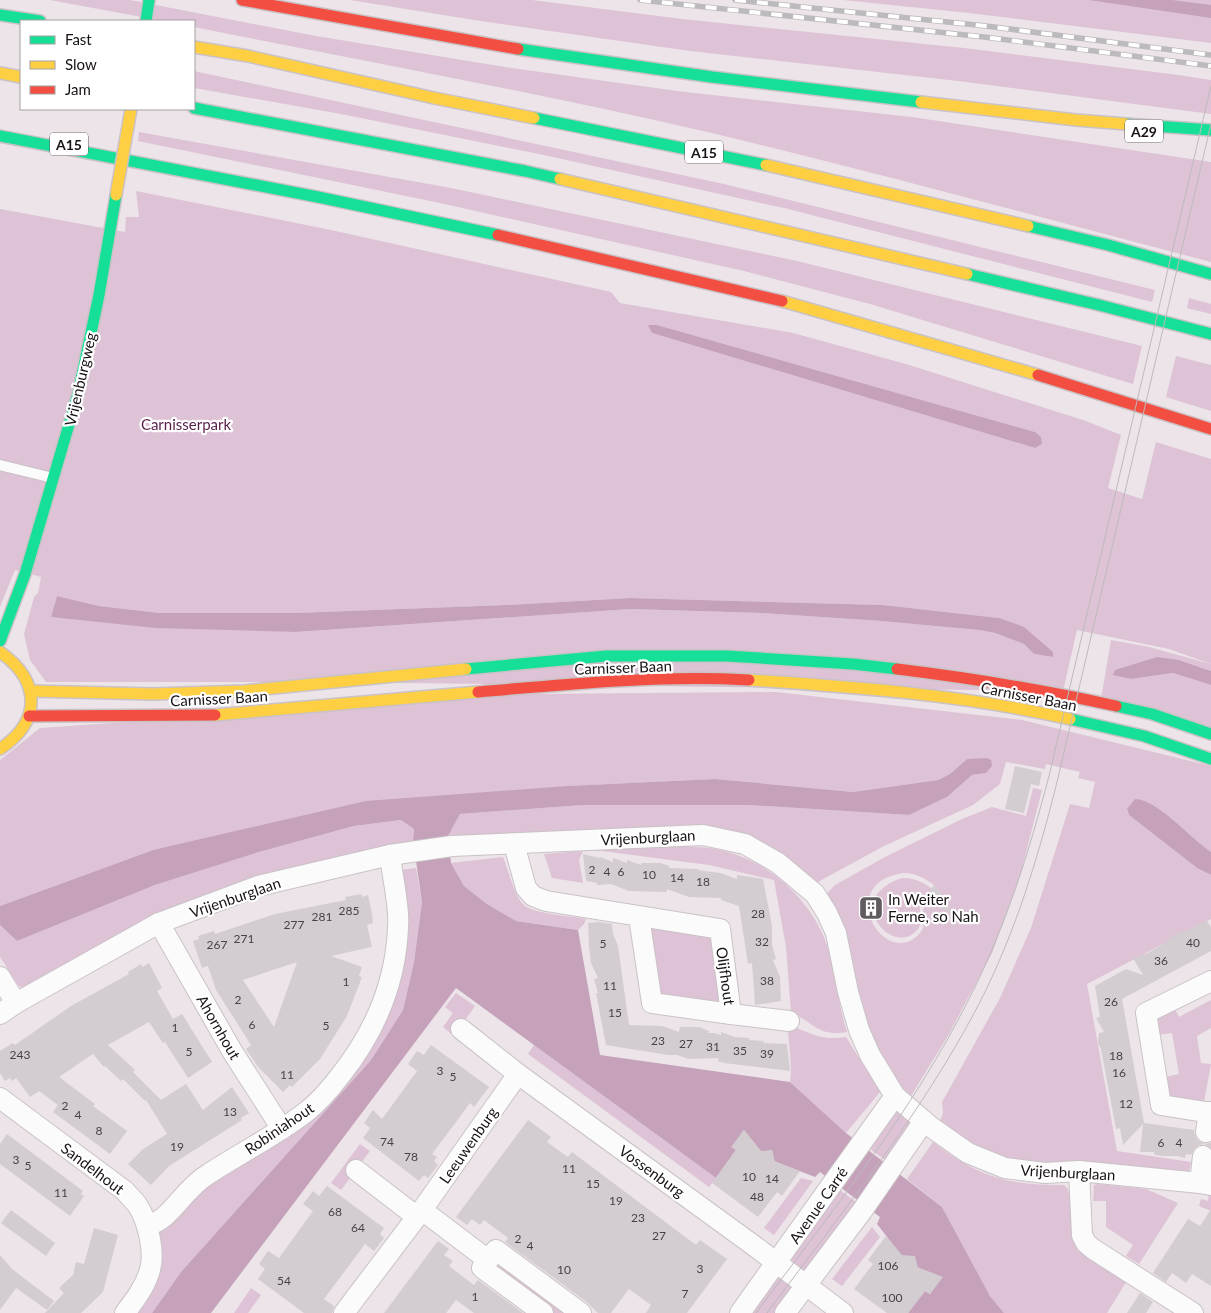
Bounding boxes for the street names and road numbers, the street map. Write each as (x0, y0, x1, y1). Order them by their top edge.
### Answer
road number: A29 (1125, 120, 1163, 142)
road number: A15 (50, 132, 88, 156)
road number: A15 (685, 140, 723, 163)
street label: Vrijenburgweg (60, 330, 100, 428)
street label: Carnisser Baan (574, 656, 672, 678)
street label: Carnisser Baan (979, 678, 1079, 714)
street label: Carnisser Baan (170, 686, 268, 710)
street label: Vrijenburglaan (600, 826, 696, 848)
street label: Vrijenburglaan (187, 873, 283, 921)
street label: Olijfhout (713, 946, 739, 1007)
street label: Ahornhout (193, 992, 245, 1063)
street label: Robiniahout (241, 1098, 317, 1158)
street label: Leeuwenburg (435, 1103, 501, 1187)
street label: Sandelhout (58, 1138, 129, 1198)
street label: Vossenburg (616, 1141, 688, 1201)
street label: Vrijenburglaan (1020, 1161, 1116, 1183)
street label: Avenue Carré (785, 1163, 851, 1247)

